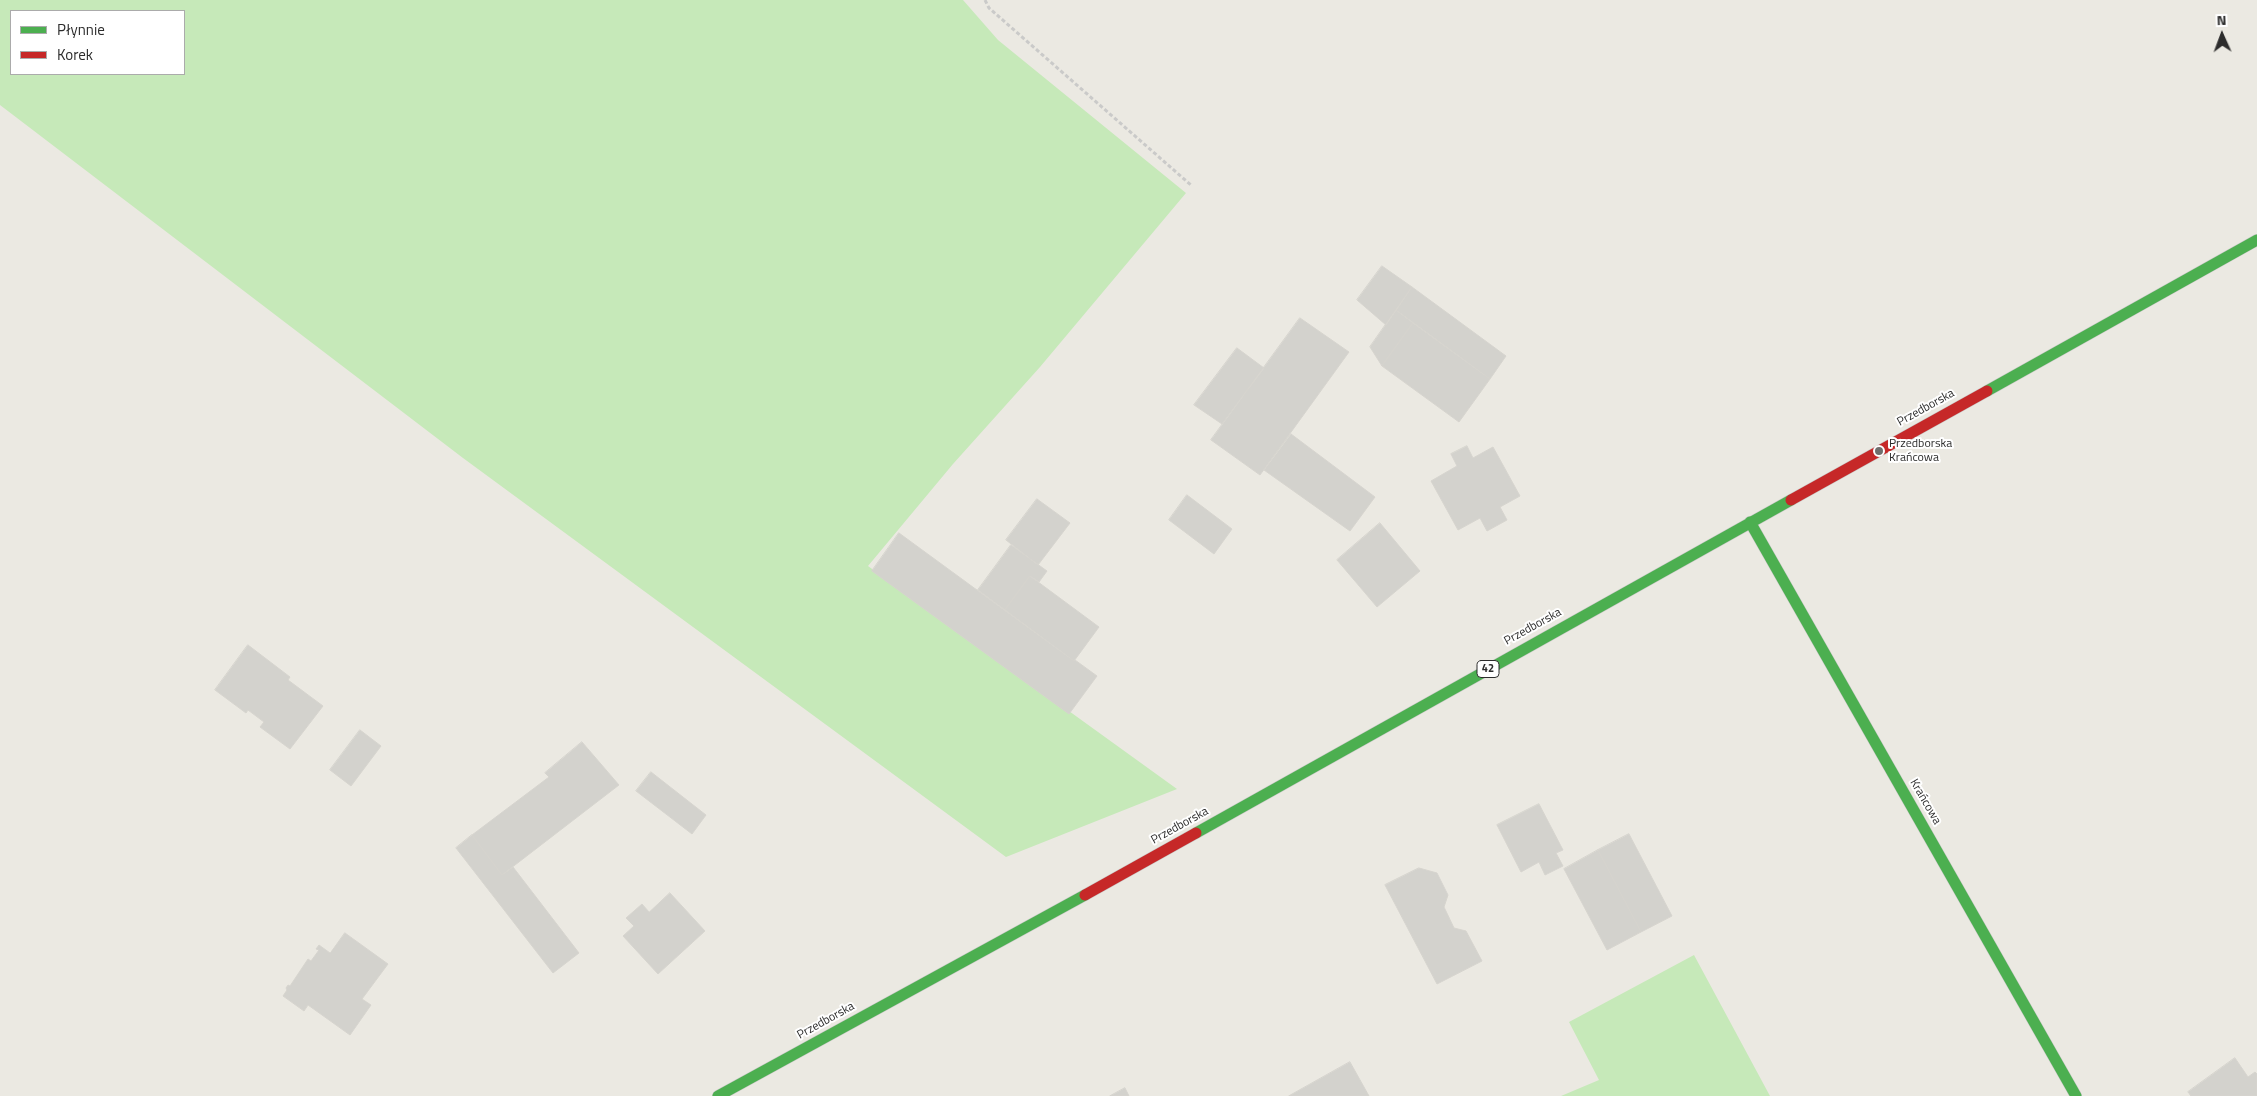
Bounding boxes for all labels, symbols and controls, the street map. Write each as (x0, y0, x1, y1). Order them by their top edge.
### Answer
text: N (2216, 9, 2227, 30)
legend (10, 10, 185, 75)
north arrow (2197, 10, 2247, 60)
text: Płynnie (57, 18, 105, 41)
text: Korek (57, 43, 93, 66)
street label: Przedborska (1895, 386, 1957, 430)
place label: Przedborska Krańcowa (1889, 437, 1952, 465)
marker: Przedborska Krańcowa (1873, 445, 1885, 457)
street label: Przedborska (1502, 605, 1564, 649)
road number: 42 (1477, 661, 1499, 678)
street label: Krańcowa (1906, 777, 1944, 827)
street label: Przedborska (1149, 804, 1211, 848)
street label: Przedborska (795, 999, 857, 1043)

